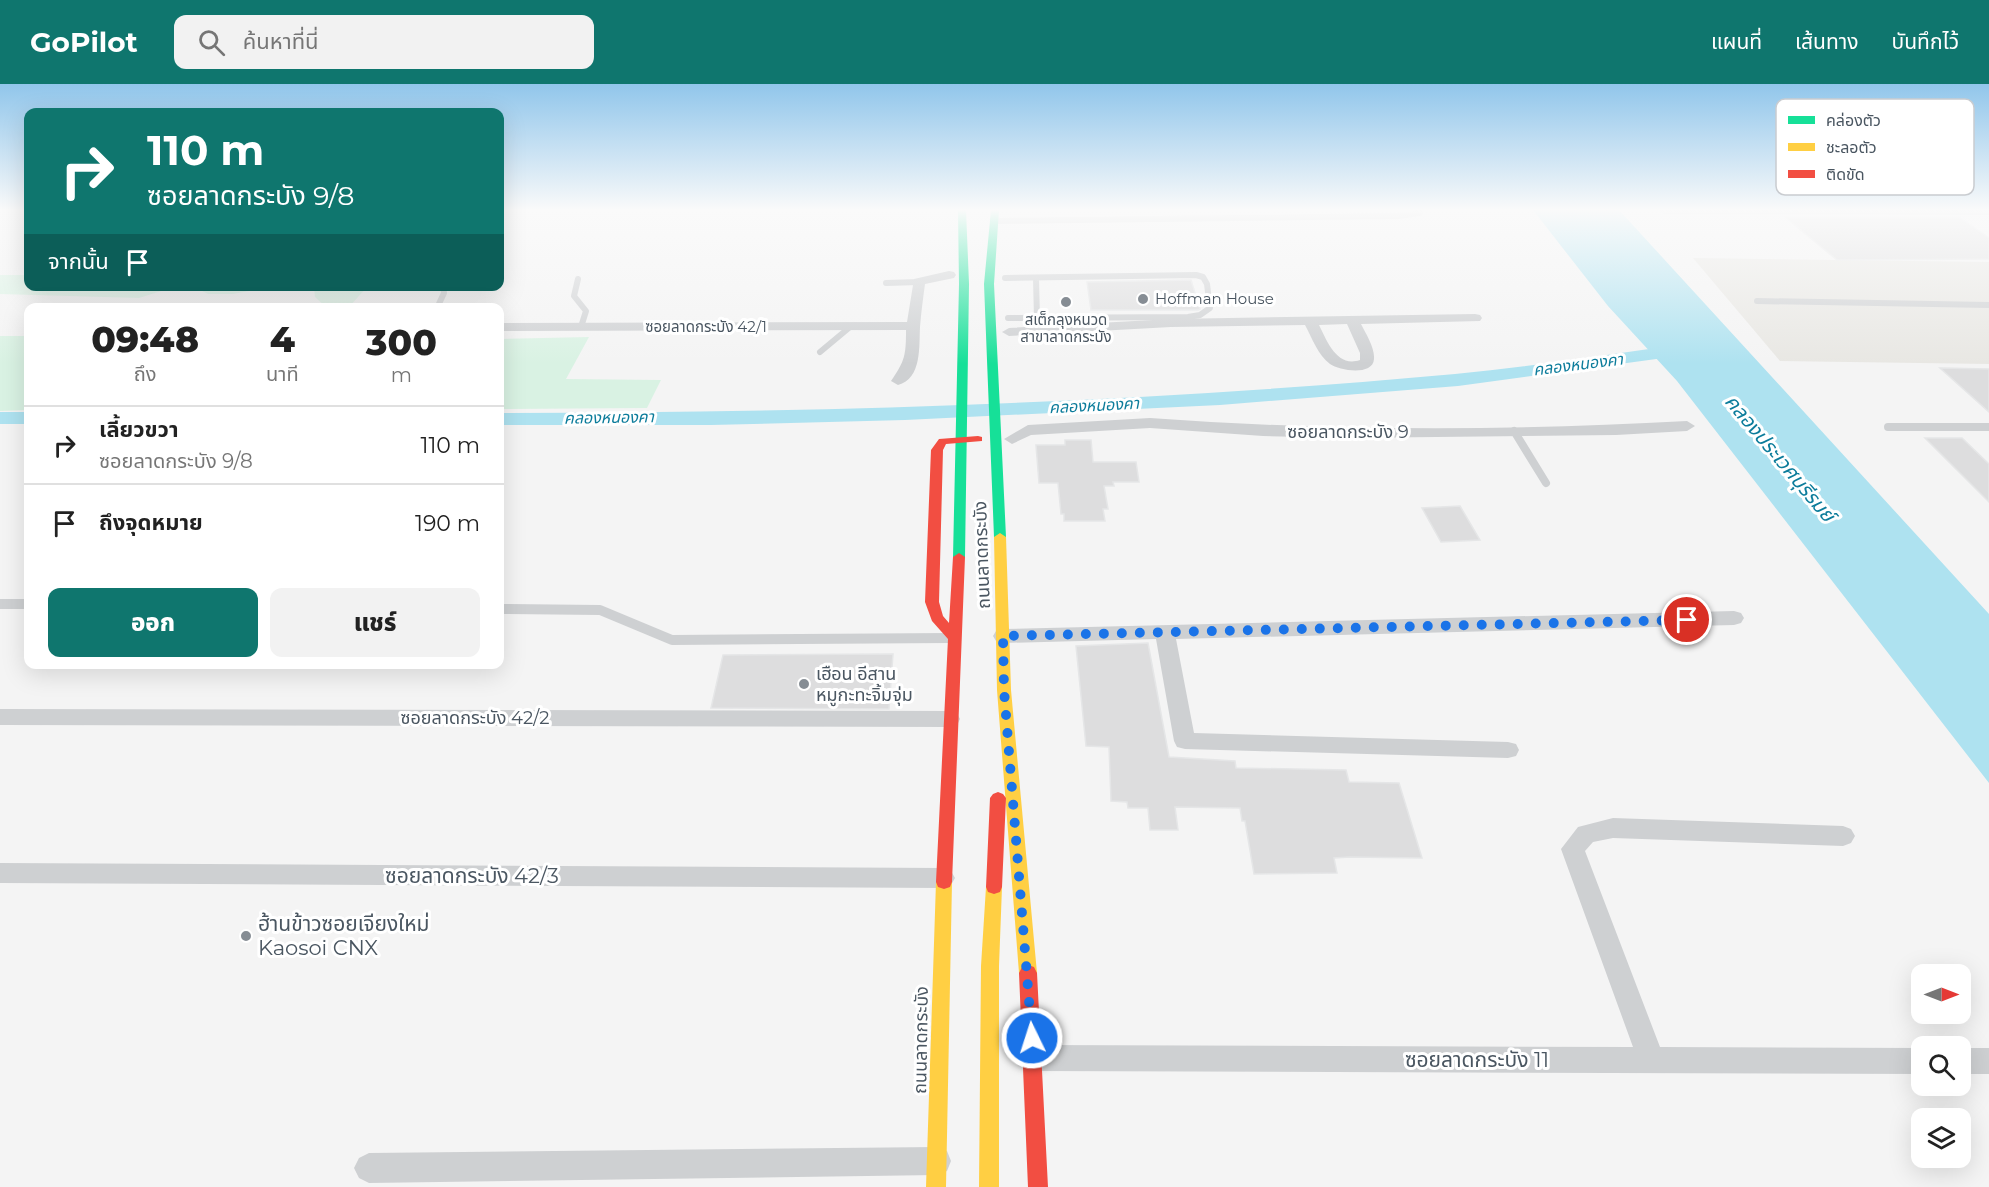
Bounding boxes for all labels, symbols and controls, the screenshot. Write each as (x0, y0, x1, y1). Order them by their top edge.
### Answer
search box (174, 15, 594, 69)
text: GoPilot (30, 25, 138, 59)
icon: search (195, 26, 228, 59)
text: ค้นหาที่นี่ (243, 28, 319, 55)
text: แผนที่ (1711, 29, 1762, 54)
text: เส้นทาง (1795, 29, 1859, 54)
text: บันทึกไว้ (1892, 29, 1959, 54)
legend (1776, 99, 1974, 195)
text: คล่องตัว (1826, 111, 1881, 130)
text: 110 m (147, 124, 264, 176)
icon: right (48, 132, 126, 210)
text: ชะลอตัว (1826, 138, 1877, 157)
text: ติดขัด (1826, 165, 1865, 184)
text: ซอยลาดกระบัง 9/8 (147, 179, 355, 212)
icon: arrive (121, 246, 154, 279)
text: จากนั้น (48, 248, 109, 275)
place label: Hoffman House (1155, 289, 1274, 308)
marker: Hoffman House (1136, 292, 1150, 306)
marker: สเต็กลุงหนวด สาขาลาดกระบัง (1059, 295, 1073, 309)
place label: สเต็กลุงหนวด สาขาลาดกระบัง (1020, 310, 1112, 346)
text: 09:48 (91, 317, 199, 361)
text: 4 (270, 317, 295, 361)
street label: ซอยลาดกระบัง 42/1 (645, 317, 767, 336)
text: 300 (366, 320, 437, 364)
water label: คลองหนองคา (1532, 349, 1625, 379)
text: ถึง (134, 362, 156, 386)
text: นาที (266, 362, 299, 386)
text: m (391, 363, 412, 387)
water label: คลองประเวศบุรีรมย์ (1719, 390, 1843, 530)
water label: คลองหนองคา (1049, 394, 1141, 417)
water label: คลองหนองคา (564, 407, 656, 428)
text: เลี้ยวขวา (99, 416, 179, 443)
street label: ซอยลาดกระบัง 9 (1287, 421, 1409, 443)
icon: right (48, 429, 81, 462)
text: 110 m (420, 432, 480, 459)
text: ซอยลาดกระบัง 9/8 (99, 449, 253, 473)
street label: ถนนลาดกระบัง (969, 501, 995, 609)
icon: arrive (48, 507, 81, 540)
text: ถึงจุดหมาย (99, 509, 203, 536)
text: 190 m (415, 510, 480, 537)
button: ออก (48, 588, 258, 657)
button: แชร์ (270, 588, 480, 657)
pin (1661, 594, 1712, 645)
icon: arrive (1670, 603, 1703, 636)
place label: เฮือน อีสาน หมูกะทะจิ้มจุ่ม (816, 663, 913, 707)
marker: เฮือน อีสาน หมูกะทะจิ้มจุ่ม (797, 677, 811, 691)
street label: ซอยลาดกระบัง 42/2 (400, 707, 550, 729)
street label: ซอยลาดกระบัง 42/3 (385, 863, 559, 888)
place label: ฮ้านข้าวซอยเจียงใหม่ Kaosoi CNX (258, 911, 430, 960)
marker: ฮ้านข้าวซอยเจียงใหม่ Kaosoi CNX (239, 929, 253, 943)
north arrow (1911, 964, 1971, 1024)
map controls (1911, 964, 1971, 1168)
street label: ถนนลาดกระบัง (909, 986, 933, 1094)
position arrow (1000, 1006, 1064, 1070)
button: search (1911, 1036, 1971, 1096)
street label: ซอยลาดกระบัง 11 (1405, 1047, 1549, 1072)
button: layers (1911, 1108, 1971, 1168)

